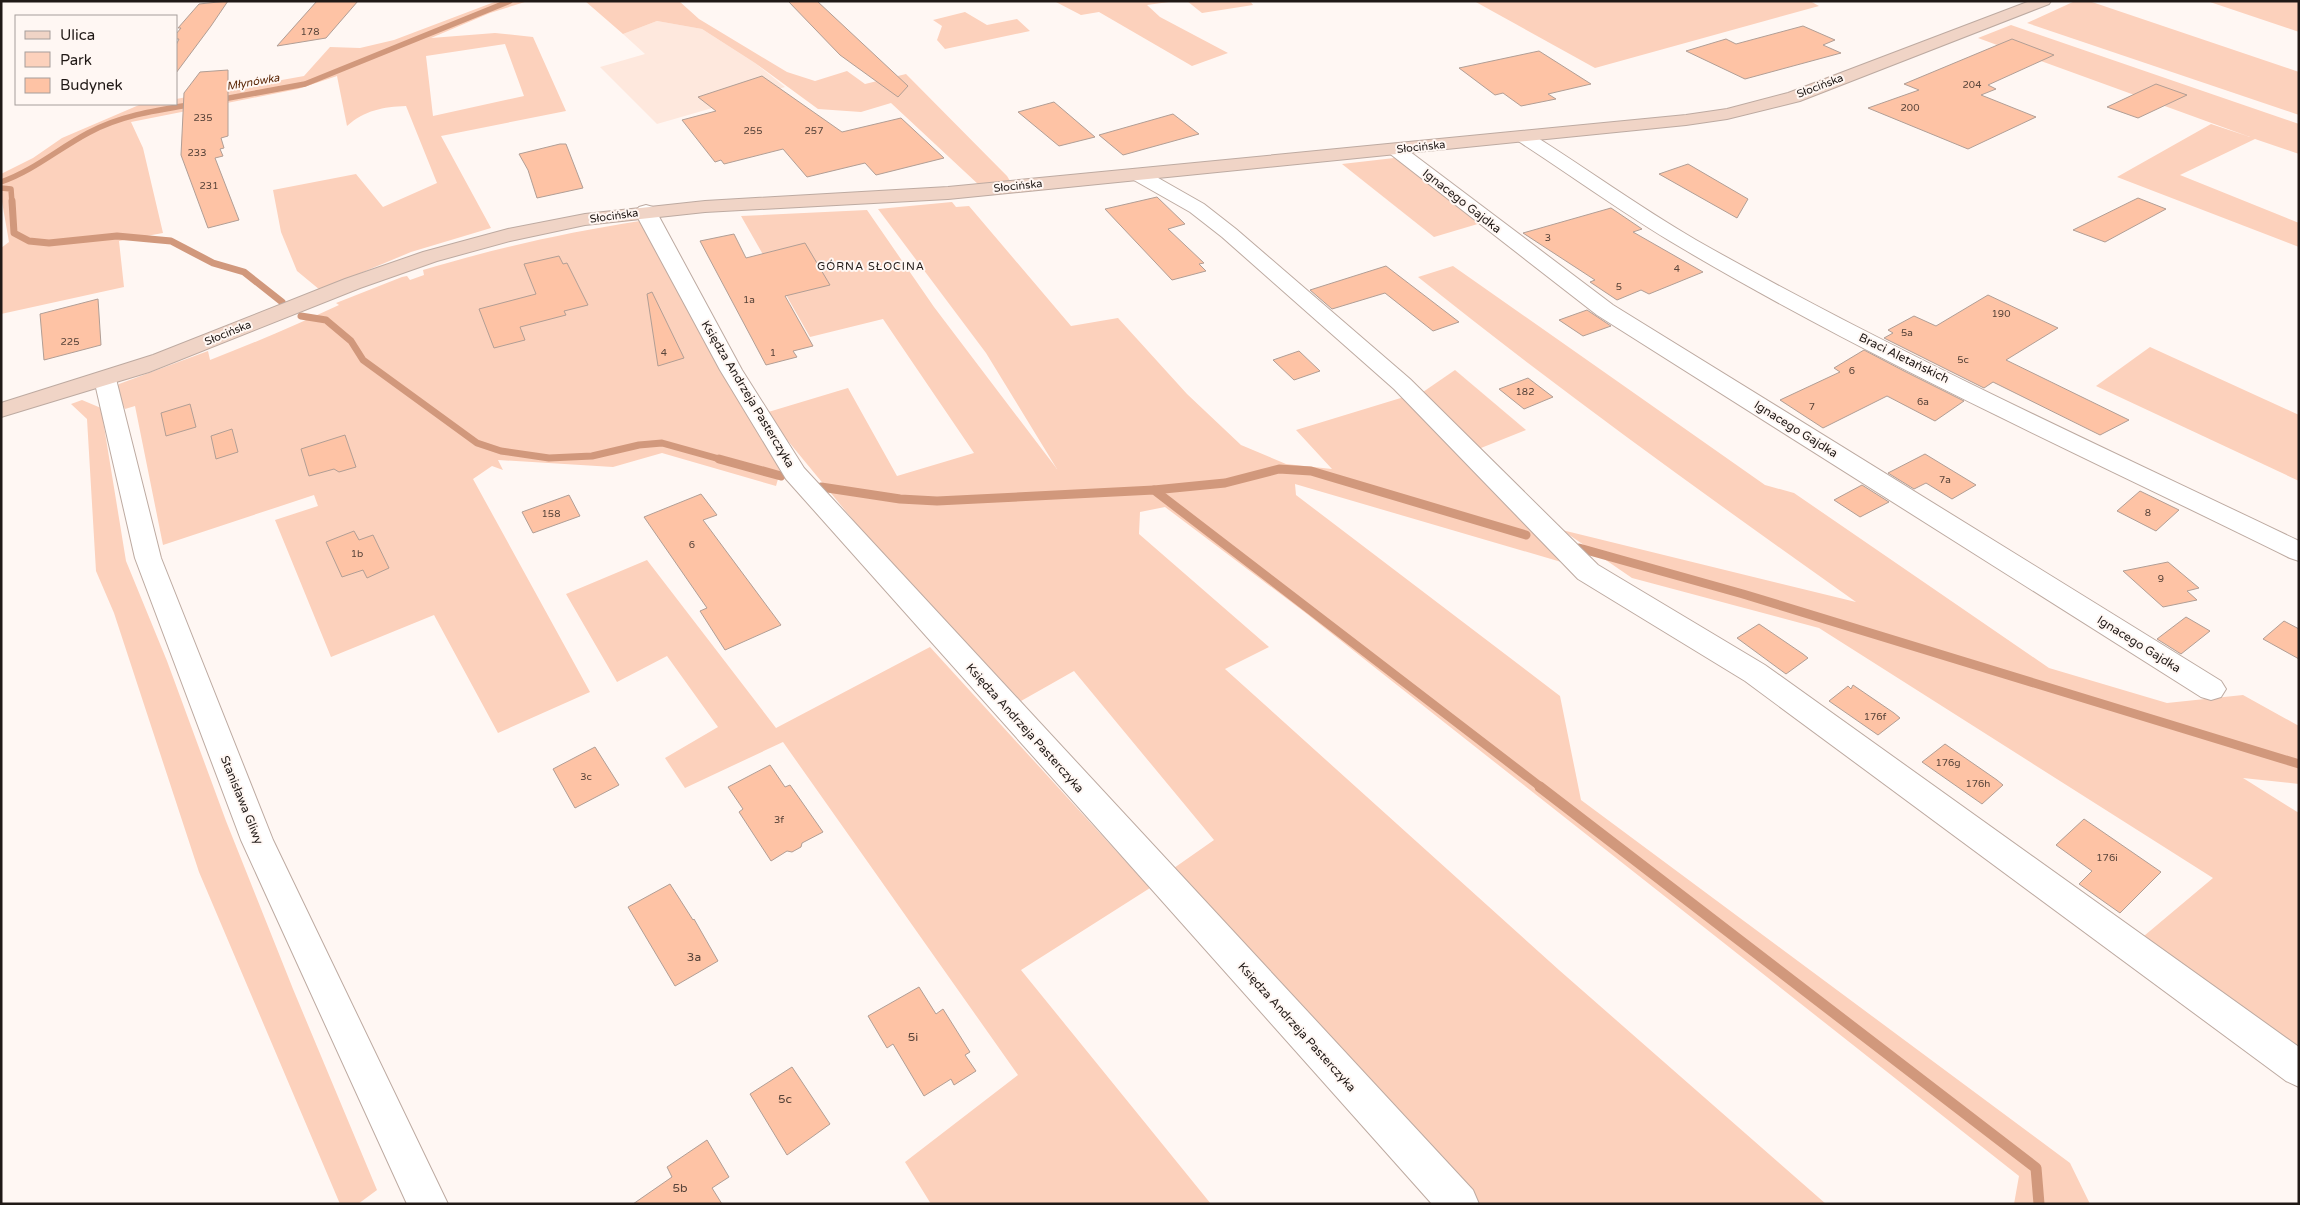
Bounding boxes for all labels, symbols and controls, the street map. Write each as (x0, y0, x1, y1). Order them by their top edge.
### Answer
legend (15, 15, 178, 105)
text: Ulica (60, 26, 95, 44)
house number: 178 (301, 26, 319, 38)
text: Park (60, 51, 92, 69)
water label: Młynówka (226, 71, 281, 93)
street label: Słocińska (1795, 71, 1845, 101)
text: Budynek (60, 76, 123, 94)
house number: 204 (1963, 79, 1981, 91)
house number: 200 (1901, 102, 1919, 114)
house number: 235 (194, 112, 212, 124)
house number: 255 (744, 125, 762, 137)
house number: 257 (805, 125, 823, 137)
street label: Słocińska (1396, 138, 1446, 156)
house number: 233 (188, 147, 206, 159)
street label: Ignacego Gajdka (1420, 166, 1504, 236)
street label: Słocińska (993, 177, 1043, 195)
house number: 231 (200, 180, 218, 192)
street label: Słocińska (589, 206, 639, 226)
house number: 3 (1545, 232, 1551, 244)
district label: GÓRNA SŁOCINA (817, 259, 925, 273)
house number: 4 (1674, 263, 1680, 275)
house number: 5 (1616, 281, 1622, 293)
house number: 1a (743, 294, 755, 306)
house number: 190 (1992, 308, 2010, 320)
street label: Słocińska (203, 318, 253, 348)
street label: Księdza Andrzeja Pasterczyka (698, 318, 798, 470)
house number: 5a (1901, 327, 1913, 339)
street label: Braci Aletańskich (1857, 330, 1951, 386)
house number: 225 (61, 336, 79, 348)
house number: 4 (661, 347, 667, 359)
house number: 1 (770, 347, 776, 359)
house number: 5c (1957, 354, 1969, 366)
house number: 6 (1849, 365, 1855, 377)
house number: 182 (1516, 386, 1534, 398)
house number: 6a (1917, 396, 1929, 408)
street label: Ignacego Gajdka (1752, 398, 1840, 460)
house number: 7 (1809, 401, 1815, 413)
house number: 7a (1939, 474, 1951, 486)
house number: 8 (2145, 507, 2151, 519)
house number: 158 (542, 508, 560, 520)
house number: 6 (689, 539, 695, 551)
house number: 1b (351, 548, 363, 560)
house number: 9 (2158, 573, 2164, 585)
street label: Ignacego Gajdka (2095, 613, 2183, 675)
street label: Księdza Andrzeja Pasterczyka (963, 661, 1087, 795)
house number: 176f (1864, 711, 1887, 723)
street label: Stanisława Gliwy (218, 754, 266, 847)
house number: 176g (1935, 757, 1961, 769)
house number: 3c (580, 771, 592, 783)
house number: 176h (1966, 778, 1990, 790)
house number: 3f (774, 814, 784, 826)
house number: 176i (2096, 852, 2118, 864)
house number: 3a (687, 950, 701, 964)
street label: Księdza Andrzeja Pasterczyka (1235, 960, 1359, 1094)
house number: 5i (908, 1030, 918, 1044)
house number: 5c (778, 1092, 792, 1106)
house number: 5b (672, 1181, 688, 1195)

